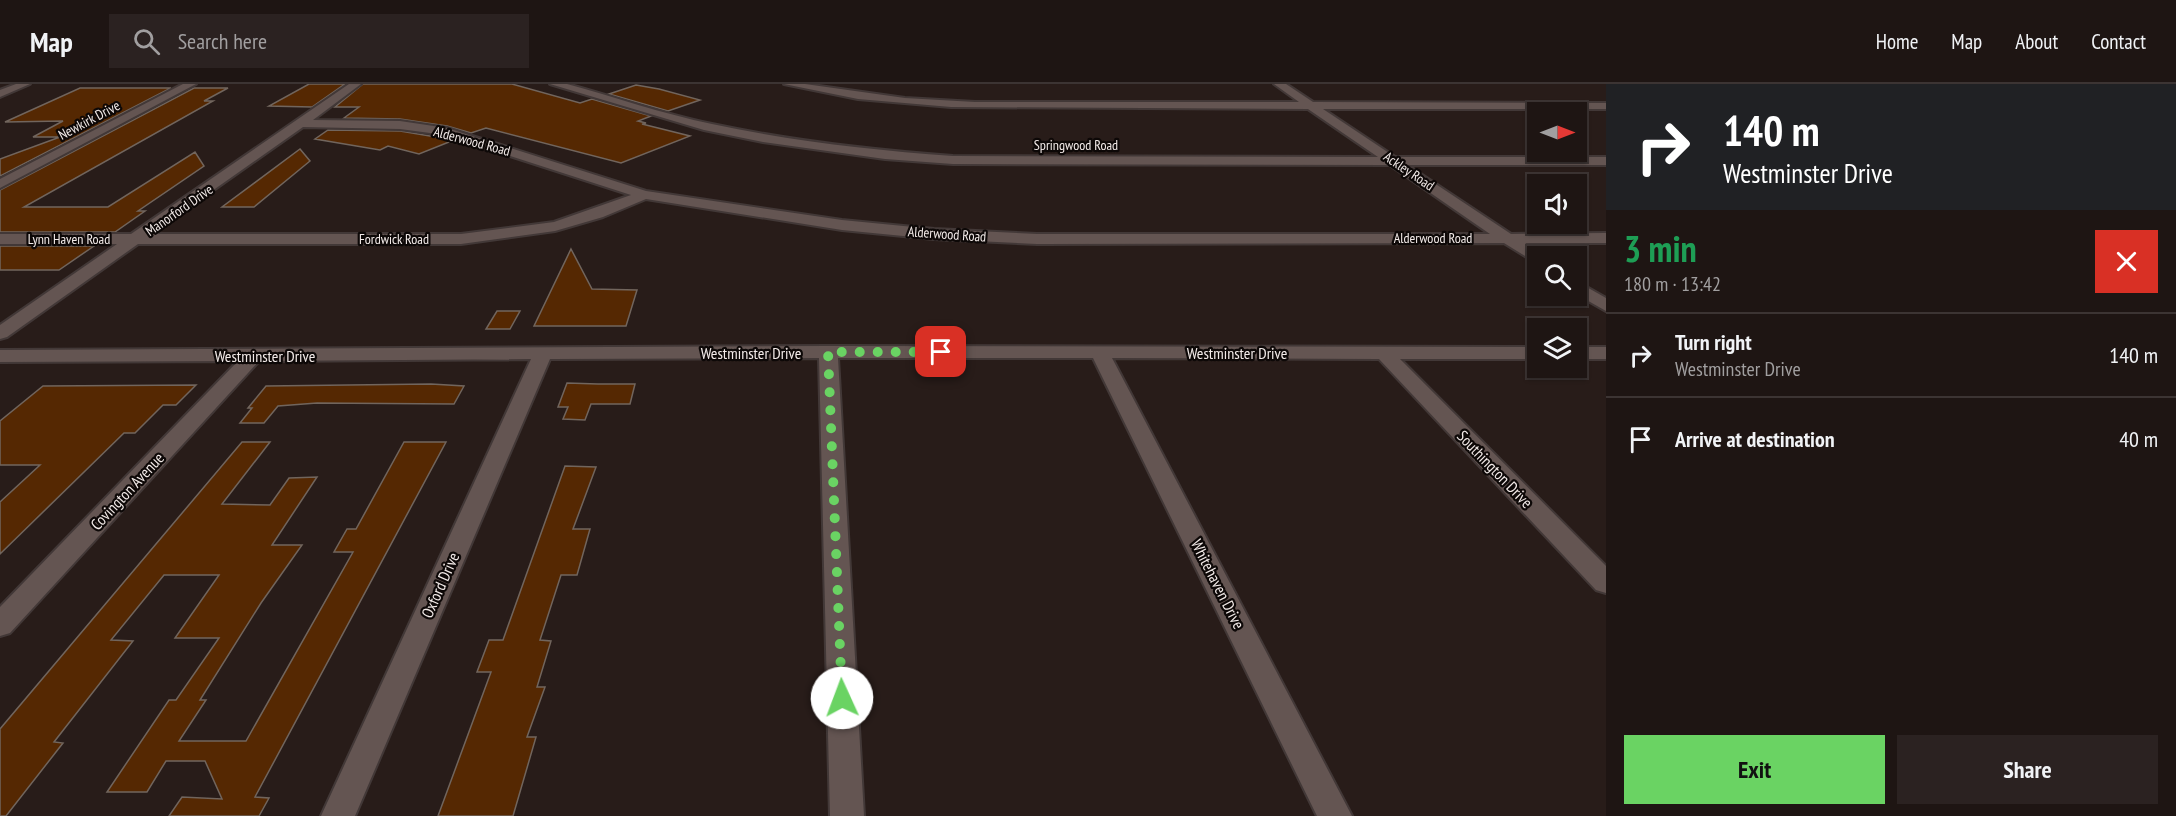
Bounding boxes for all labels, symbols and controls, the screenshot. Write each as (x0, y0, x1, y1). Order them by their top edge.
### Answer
search box (109, 14, 529, 68)
text: Map (30, 23, 73, 60)
icon: search (130, 25, 163, 58)
text: Search here (178, 27, 267, 55)
text: Home (1876, 28, 1918, 55)
text: Map (1951, 28, 1982, 55)
text: About (2015, 28, 2058, 55)
text: Contact (2091, 28, 2146, 55)
street label: Newkirk Drive (55, 96, 123, 144)
north arrow (1527, 102, 1587, 162)
map controls (1527, 102, 1587, 378)
text: 140 m (1723, 103, 1820, 158)
icon: right (1624, 108, 1702, 186)
street label: Alderwood Road (432, 122, 512, 160)
street label: Springwood Road (1034, 136, 1118, 154)
street label: Ackley Road (1380, 147, 1438, 195)
text: Westminster Drive (1723, 156, 1893, 190)
button: sound (1527, 174, 1587, 234)
street label: Manorford Drive (142, 180, 216, 240)
street label: Alderwood Road (907, 222, 987, 246)
text: 3 min (1624, 225, 1697, 272)
street label: Alderwood Road (1394, 229, 1472, 247)
street label: Lynn Haven Road (28, 230, 110, 248)
street label: Fordwick Road (359, 230, 429, 248)
button: close (2095, 230, 2158, 293)
button: search (1527, 246, 1587, 306)
text: 180 m · 13:42 (1624, 271, 1721, 297)
button: layers (1527, 318, 1587, 378)
pin (915, 326, 966, 377)
text: Turn right (1675, 328, 1752, 356)
icon: arrive (924, 335, 957, 368)
icon: right (1624, 339, 1657, 372)
text: 140 m (2109, 341, 2158, 369)
street label: Westminster Drive (701, 343, 801, 363)
street label: Westminster Drive (1187, 343, 1287, 363)
street label: Westminster Drive (215, 346, 315, 366)
text: Westminster Drive (1675, 356, 1801, 382)
icon: arrive (1624, 423, 1657, 456)
text: Arrive at destination (1675, 425, 1835, 453)
text: 40 m (2119, 425, 2158, 453)
street label: Southington Drive (1453, 426, 1537, 512)
street label: Covington Avenue (86, 448, 168, 534)
street label: Whitehaven Drive (1187, 536, 1249, 632)
street label: Oxford Drive (417, 549, 463, 621)
position arrow (810, 666, 874, 730)
button: Exit (1624, 735, 1885, 804)
button: Share (1897, 735, 2158, 804)

